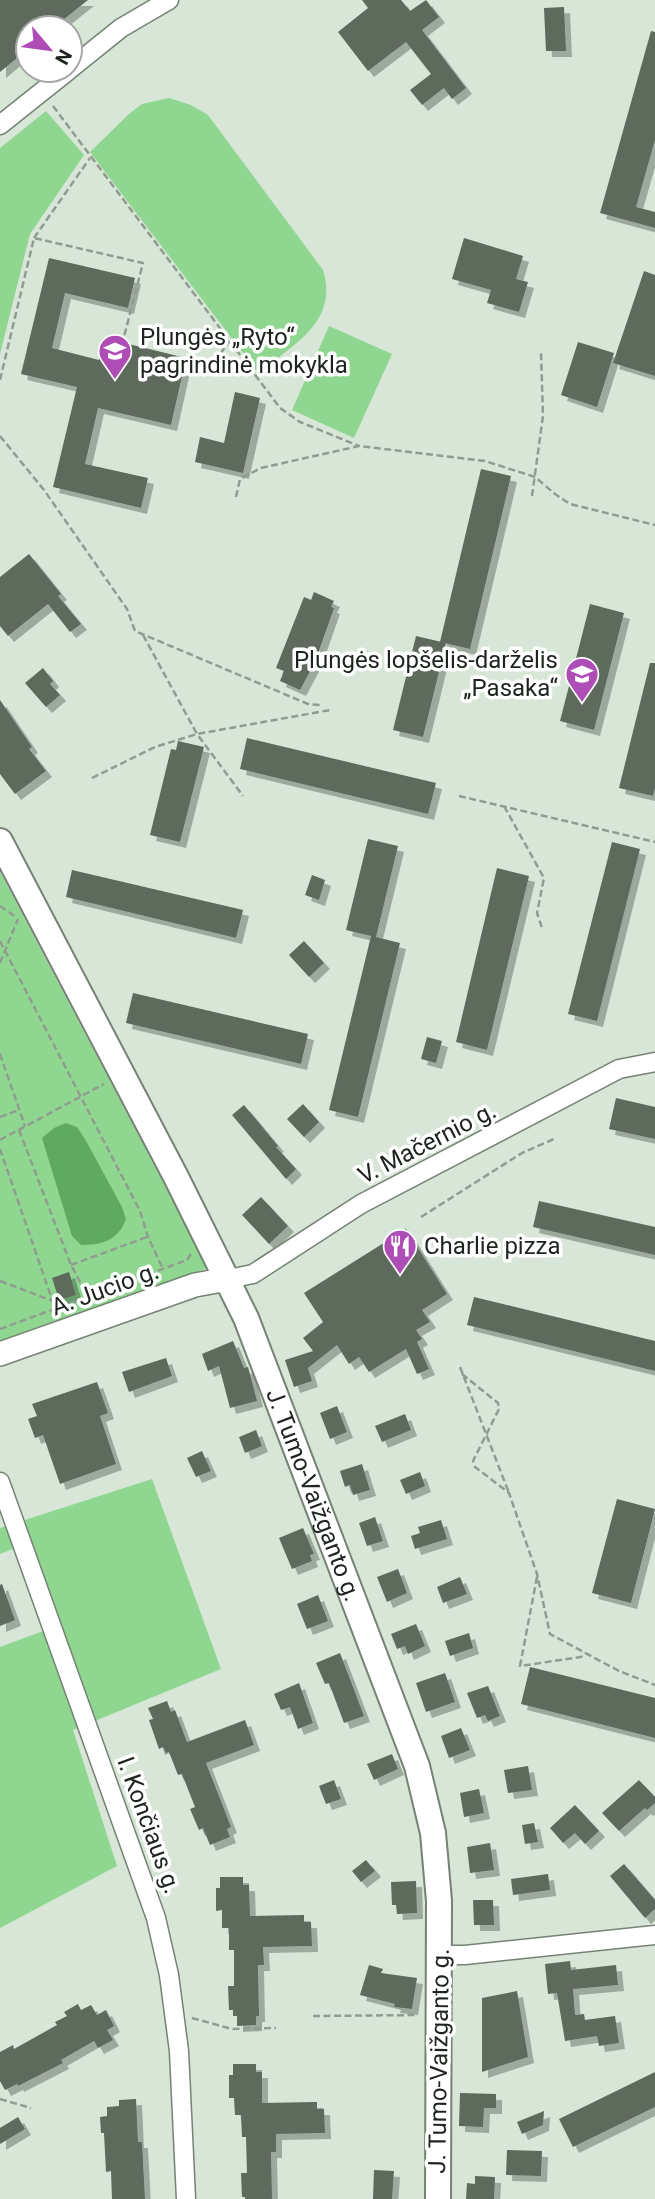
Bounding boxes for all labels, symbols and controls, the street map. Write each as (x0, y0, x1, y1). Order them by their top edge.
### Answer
north arrow (14, 14, 84, 84)
text: N (50, 46, 77, 68)
place label: Plungės „Ryto“ pagrindinė mokykla (140, 323, 348, 379)
school or university icon: Plungės „Ryto“ pagrindinė mokykla (96, 332, 134, 381)
place label: Plungės lopšelis-darželis „Pasaka“ (294, 646, 559, 702)
school or university icon: Plungės lopšelis-darželis „Pasaka“ (563, 655, 601, 704)
street label: V. Mačernio g. (353, 1096, 501, 1190)
restaurant icon: Charlie pizza (381, 1227, 419, 1276)
place label: Charlie pizza (424, 1232, 561, 1260)
street label: A. Jucio g. (47, 1257, 163, 1321)
street label: J. Tumo-Vaižganto g. (260, 1385, 367, 1605)
street label: I. Končiaus g. (111, 1753, 187, 1897)
street label: J. Tumo-Vaižganto g. (423, 1948, 455, 2174)

